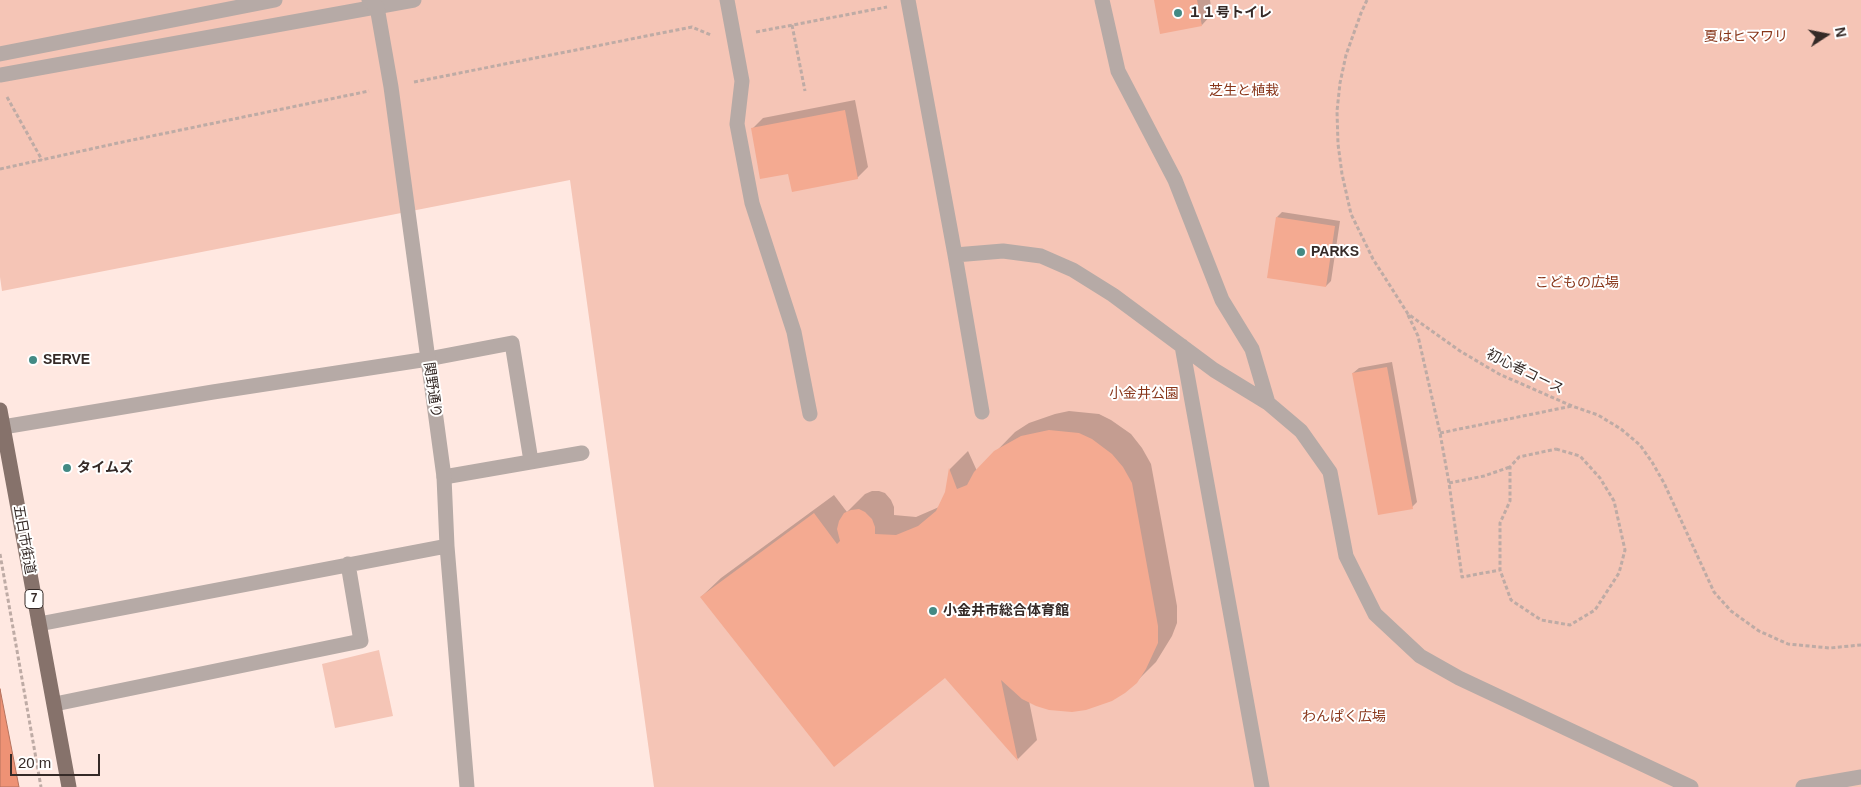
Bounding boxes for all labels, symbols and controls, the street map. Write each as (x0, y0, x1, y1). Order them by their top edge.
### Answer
place label: １１号トイレ (1188, 5, 1272, 21)
marker: １１号トイレ (1172, 7, 1184, 19)
north arrow (1801, 10, 1851, 60)
text: N (1832, 26, 1850, 39)
park label: 夏はヒマワリ (1704, 29, 1788, 45)
park label: 芝生と植栽 (1209, 83, 1279, 99)
place label: PARKS (1311, 244, 1359, 260)
marker: PARKS (1295, 246, 1307, 258)
park label: こどもの広場 (1535, 275, 1619, 291)
street label: 初心者コース (1484, 346, 1566, 398)
place label: SERVE (43, 352, 90, 368)
marker: SERVE (27, 354, 39, 366)
street label: 関野通り (420, 361, 444, 419)
park label: 小金井公園 (1109, 386, 1179, 402)
place label: タイムズ (77, 460, 133, 476)
marker: タイムズ (61, 462, 73, 474)
street label: 五日市街道 (10, 504, 38, 576)
road number: 7 (25, 590, 43, 608)
place label: 小金井市総合体育館 (943, 603, 1069, 619)
marker: 小金井市総合体育館 (927, 605, 939, 617)
park label: わんぱく広場 (1302, 709, 1386, 725)
scale bar (12, 744, 102, 776)
text: 20 m (18, 754, 51, 771)

